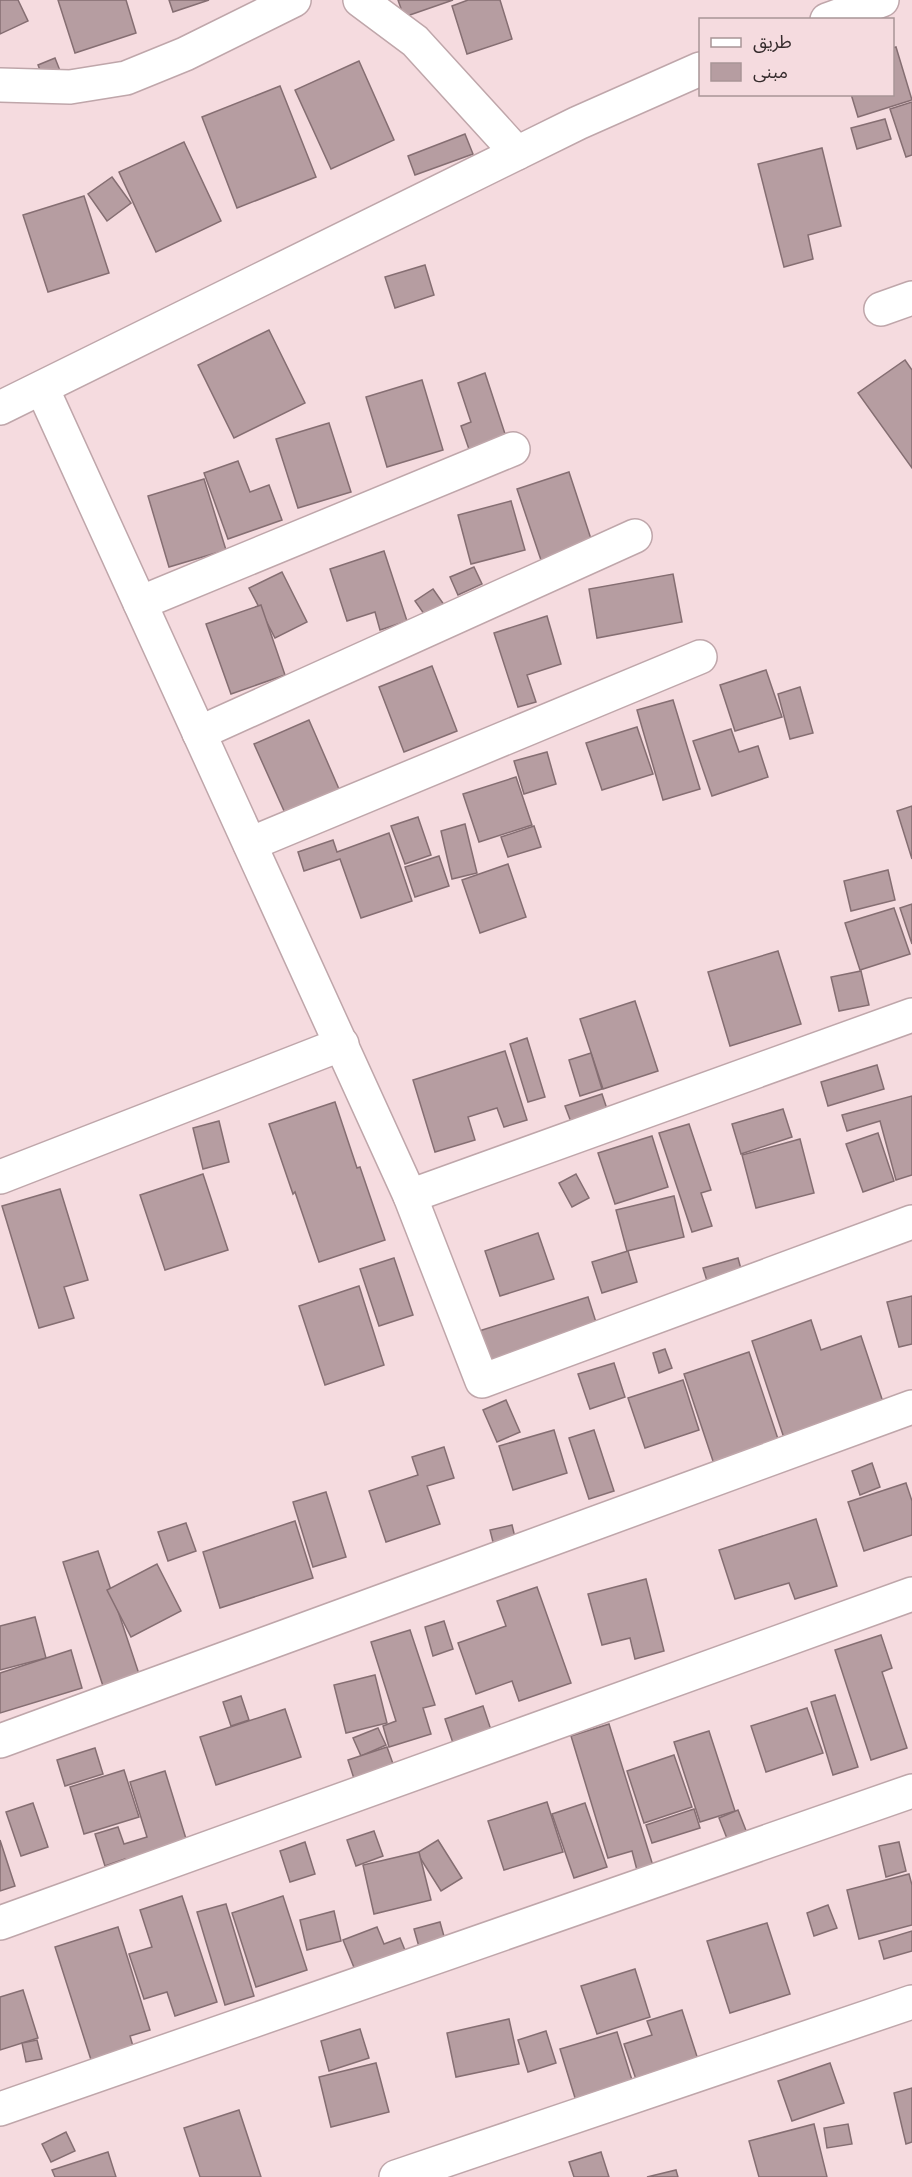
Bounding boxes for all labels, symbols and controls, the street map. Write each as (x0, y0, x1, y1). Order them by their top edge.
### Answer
legend (699, 18, 894, 96)
text: طريق (753, 27, 792, 54)
text: مبنى (753, 57, 788, 84)

